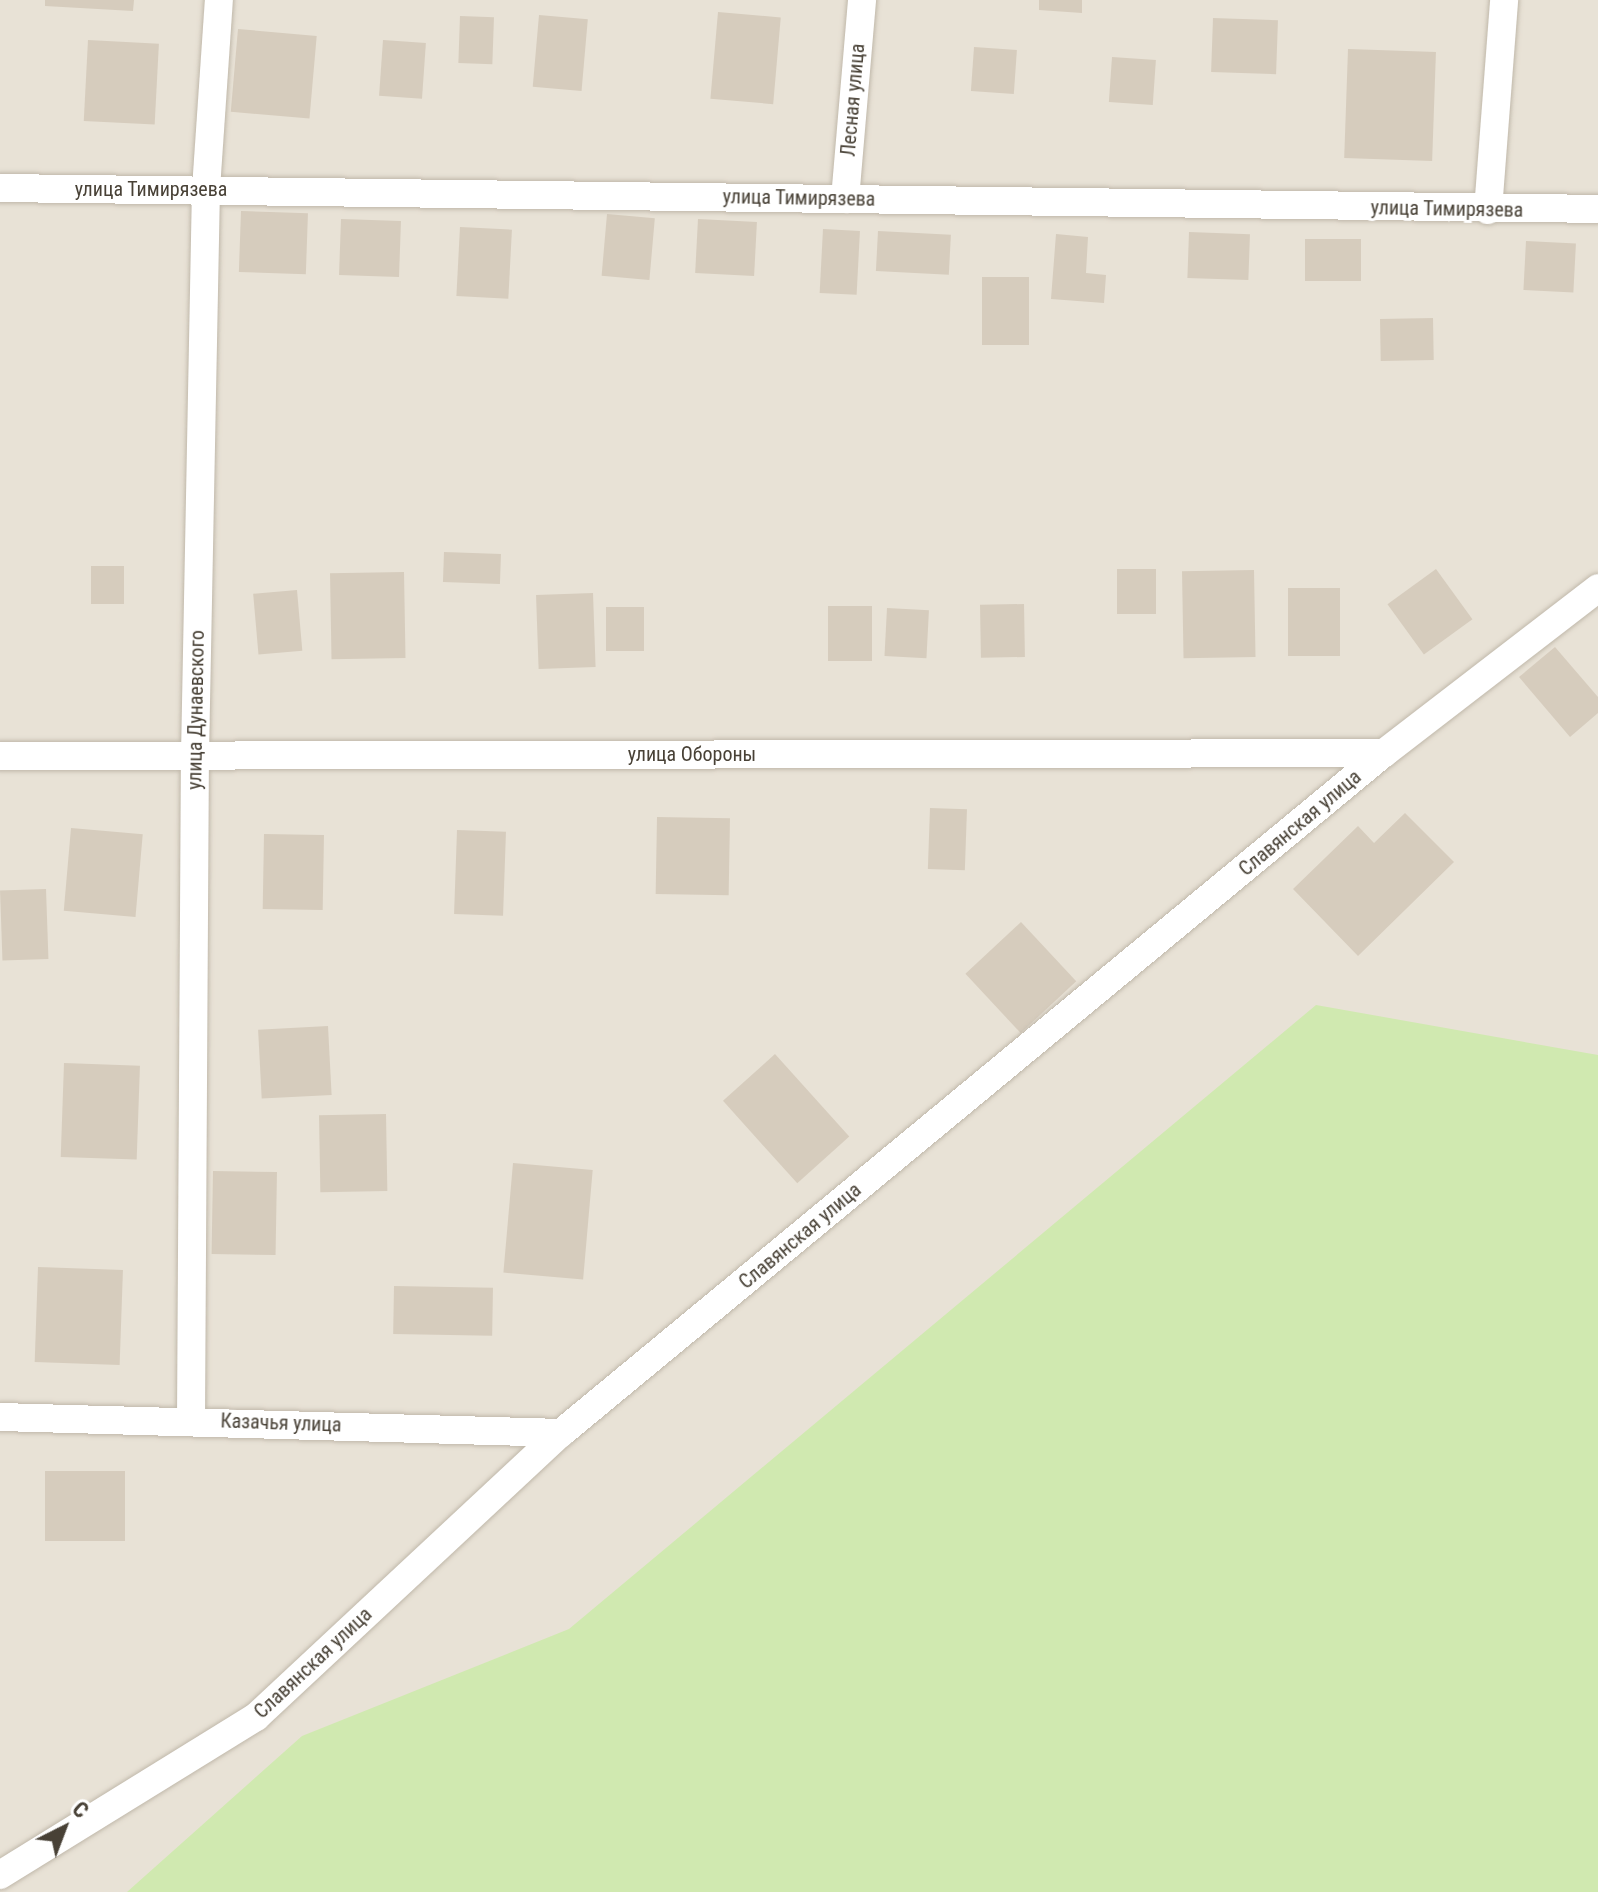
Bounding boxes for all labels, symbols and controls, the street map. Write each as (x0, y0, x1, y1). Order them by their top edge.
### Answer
street label: Лесная улица (836, 43, 870, 157)
street label: улица Тимирязева (74, 177, 228, 201)
street label: улица Тимирязева (722, 185, 876, 211)
street label: улица Тимирязева (1370, 196, 1524, 222)
street label: улица Дунаевского (183, 630, 209, 790)
street label: улица Обороны (628, 742, 756, 766)
street label: Славянская улица (1234, 765, 1366, 881)
street label: Славянская улица (734, 1178, 866, 1294)
street label: Казачья улица (220, 1409, 342, 1437)
street label: Славянская улица (249, 1602, 377, 1724)
north arrow (24, 1788, 104, 1868)
text: С (67, 1796, 93, 1823)

